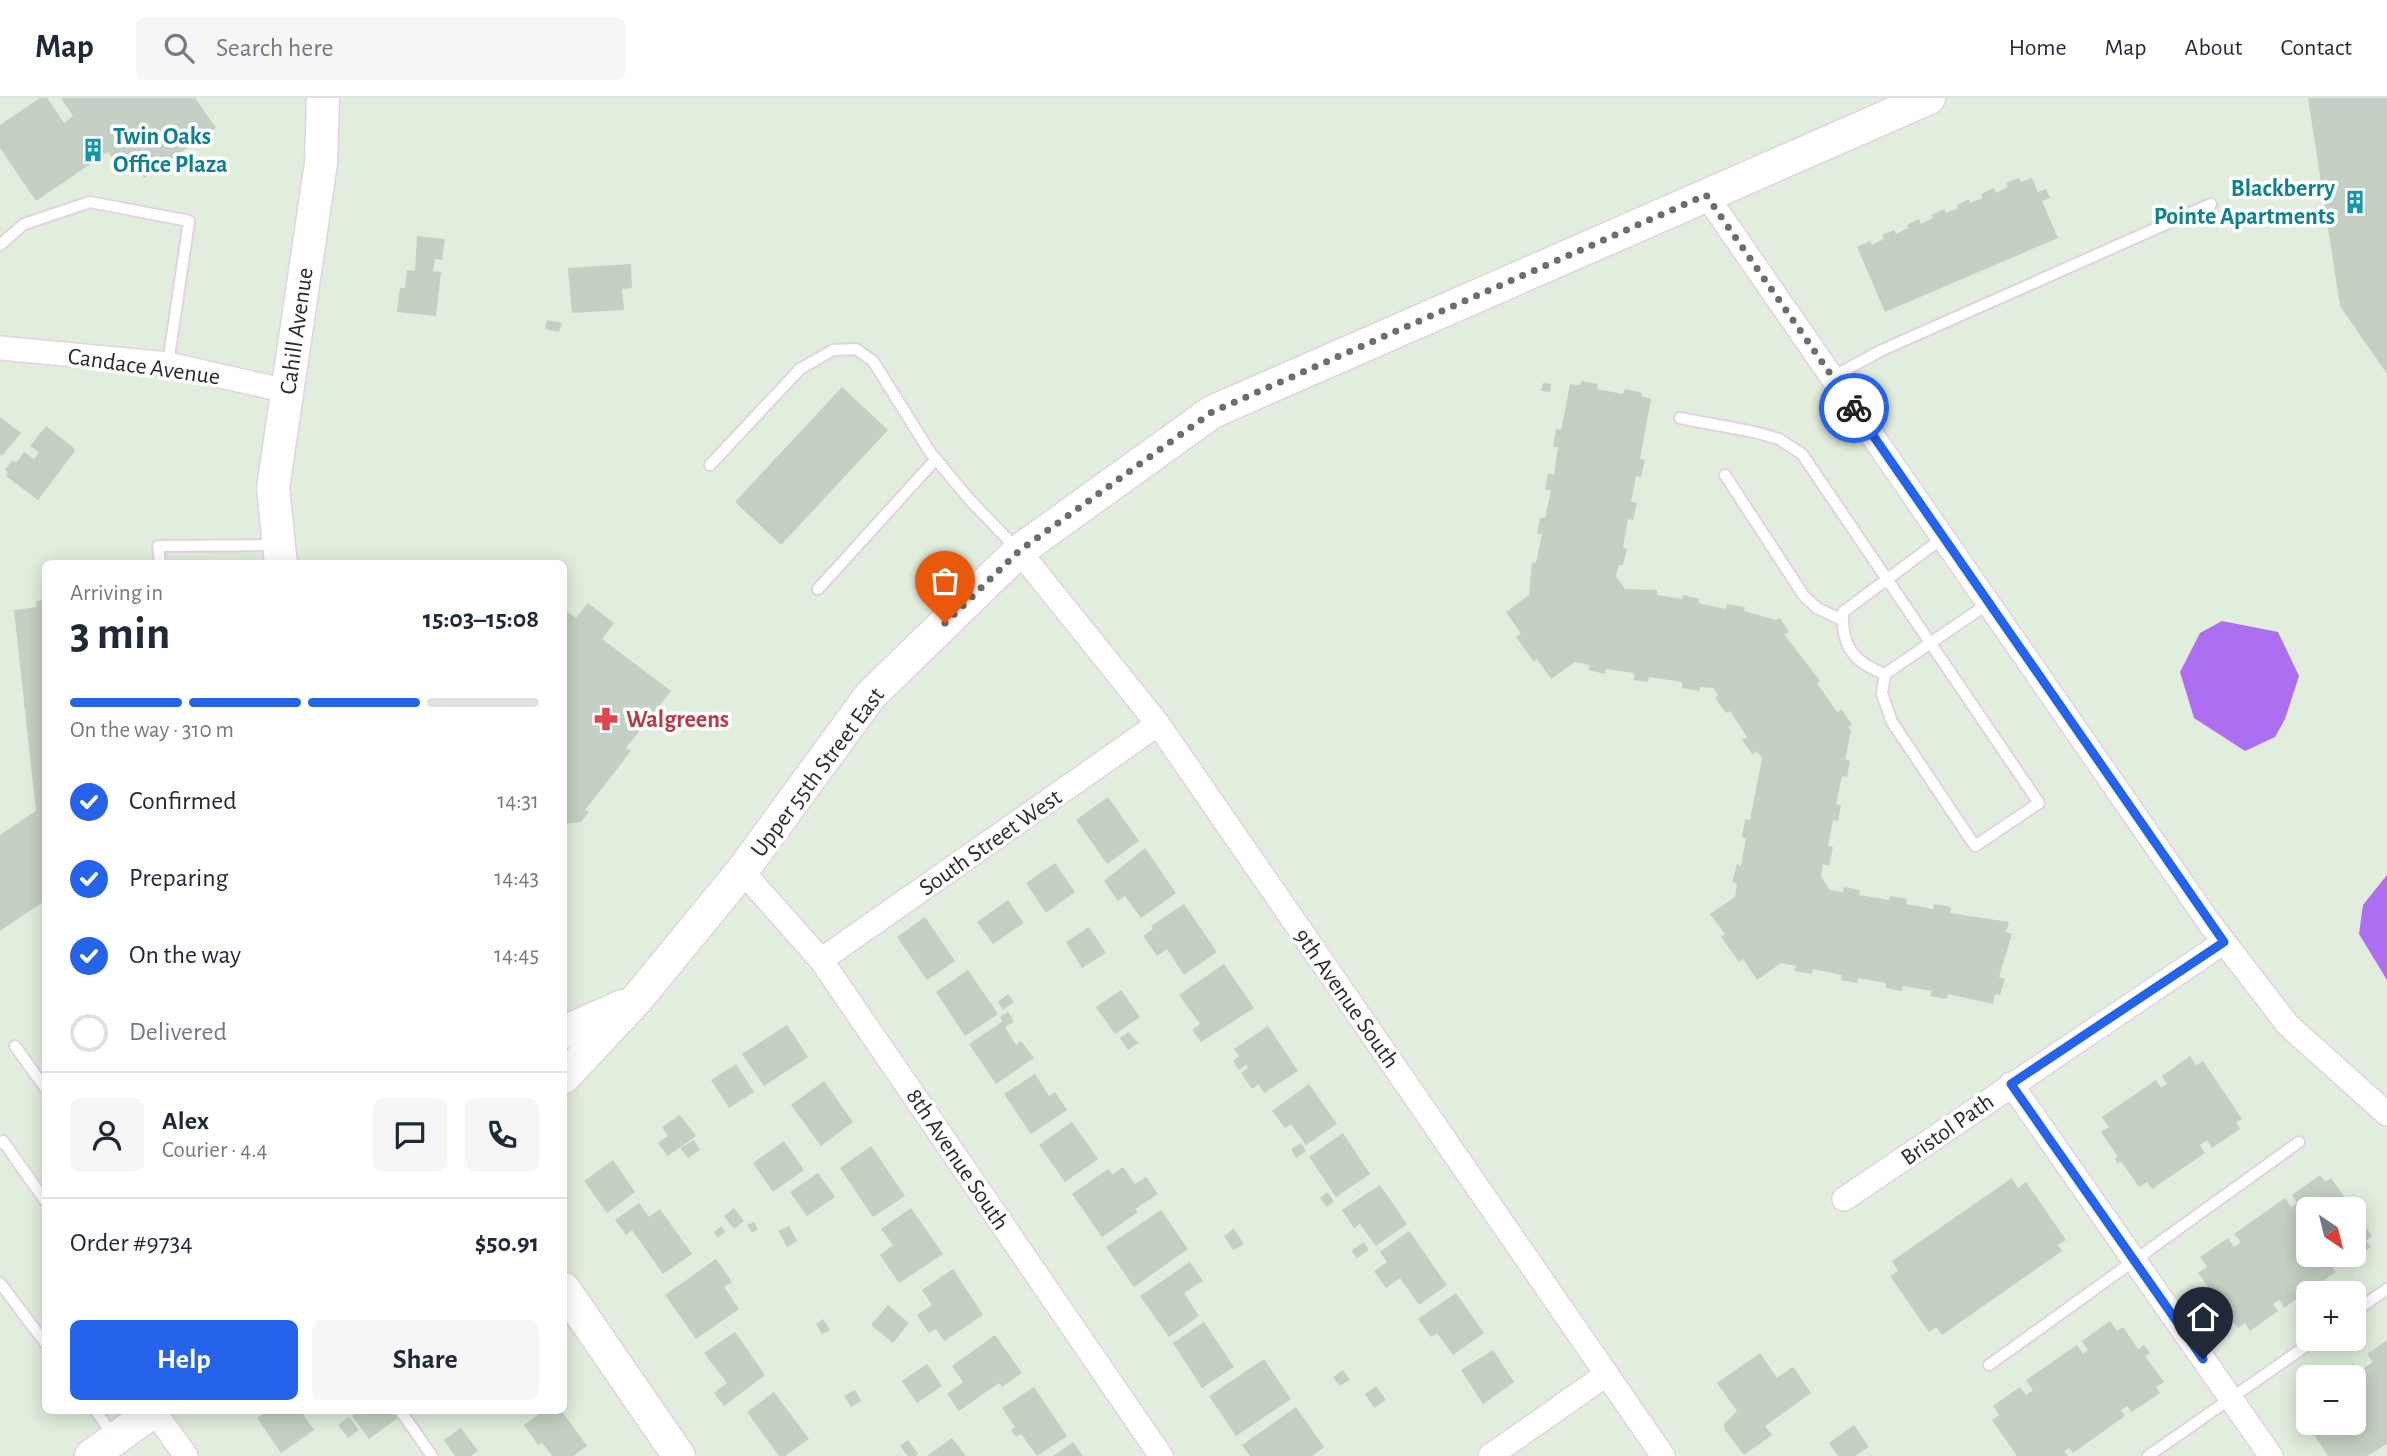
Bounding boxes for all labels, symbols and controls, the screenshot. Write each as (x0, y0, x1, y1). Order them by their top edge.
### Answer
search box (136, 17, 626, 80)
icon: search (160, 29, 198, 67)
text: Map (35, 31, 94, 64)
text: Search here (216, 35, 334, 61)
text: Home (2009, 36, 2067, 60)
text: Map (2105, 36, 2147, 60)
text: About (2185, 36, 2242, 60)
text: Contact (2280, 36, 2352, 60)
place label: Twin Oaks Office Plaza (113, 125, 228, 177)
building icon: Twin Oaks Office Plaza (79, 136, 107, 164)
place label: Blackberry Pointe Apartments (2154, 177, 2335, 229)
building icon: Blackberry Pointe Apartments (2341, 188, 2369, 216)
street label: Cahill Avenue (276, 266, 318, 396)
street label: Candace Avenue (66, 344, 222, 390)
courier (1819, 373, 1889, 443)
icon: bike (1835, 389, 1873, 427)
pin (915, 551, 975, 623)
icon: bag (926, 562, 964, 600)
text: Arriving in (70, 582, 163, 605)
text: 15:03–15:08 (423, 606, 539, 632)
text: 3 min (70, 611, 170, 657)
street label: Upper 55th Street East (747, 683, 889, 862)
pharmacy icon: Walgreens (592, 705, 620, 733)
place label: Walgreens (626, 708, 729, 732)
text: On the way · 310 m (70, 719, 234, 742)
icon: check (70, 783, 108, 821)
street label: South Street West (915, 785, 1066, 901)
text: Confirmed (129, 788, 237, 814)
text: 14:31 (497, 790, 539, 813)
icon: check (70, 860, 108, 898)
text: Preparing (129, 865, 228, 891)
text: 14:43 (494, 867, 539, 890)
street label: 9th Avenue South (1289, 924, 1403, 1073)
icon: check (70, 937, 108, 975)
text: On the way (129, 942, 241, 968)
text: 14:45 (494, 944, 539, 967)
text: Delivered (129, 1019, 227, 1045)
street label: 8th Avenue South (901, 1085, 1013, 1234)
street label: Bristol Path (1897, 1089, 1998, 1170)
button: person (70, 1098, 144, 1172)
button: chat (373, 1098, 447, 1172)
button: phone (465, 1098, 539, 1172)
text: Alex (162, 1108, 209, 1134)
text: Courier · 4.4 (162, 1139, 268, 1162)
north arrow (2296, 1197, 2366, 1267)
map controls (2296, 1197, 2366, 1435)
text: Order #9734 (70, 1230, 193, 1256)
text: $50.91 (475, 1230, 539, 1256)
button: + (2296, 1281, 2366, 1351)
pin (2173, 1287, 2233, 1359)
icon: home (2184, 1298, 2222, 1336)
button: Help (70, 1320, 298, 1400)
button: Share (312, 1320, 539, 1400)
button: − (2296, 1365, 2366, 1435)

